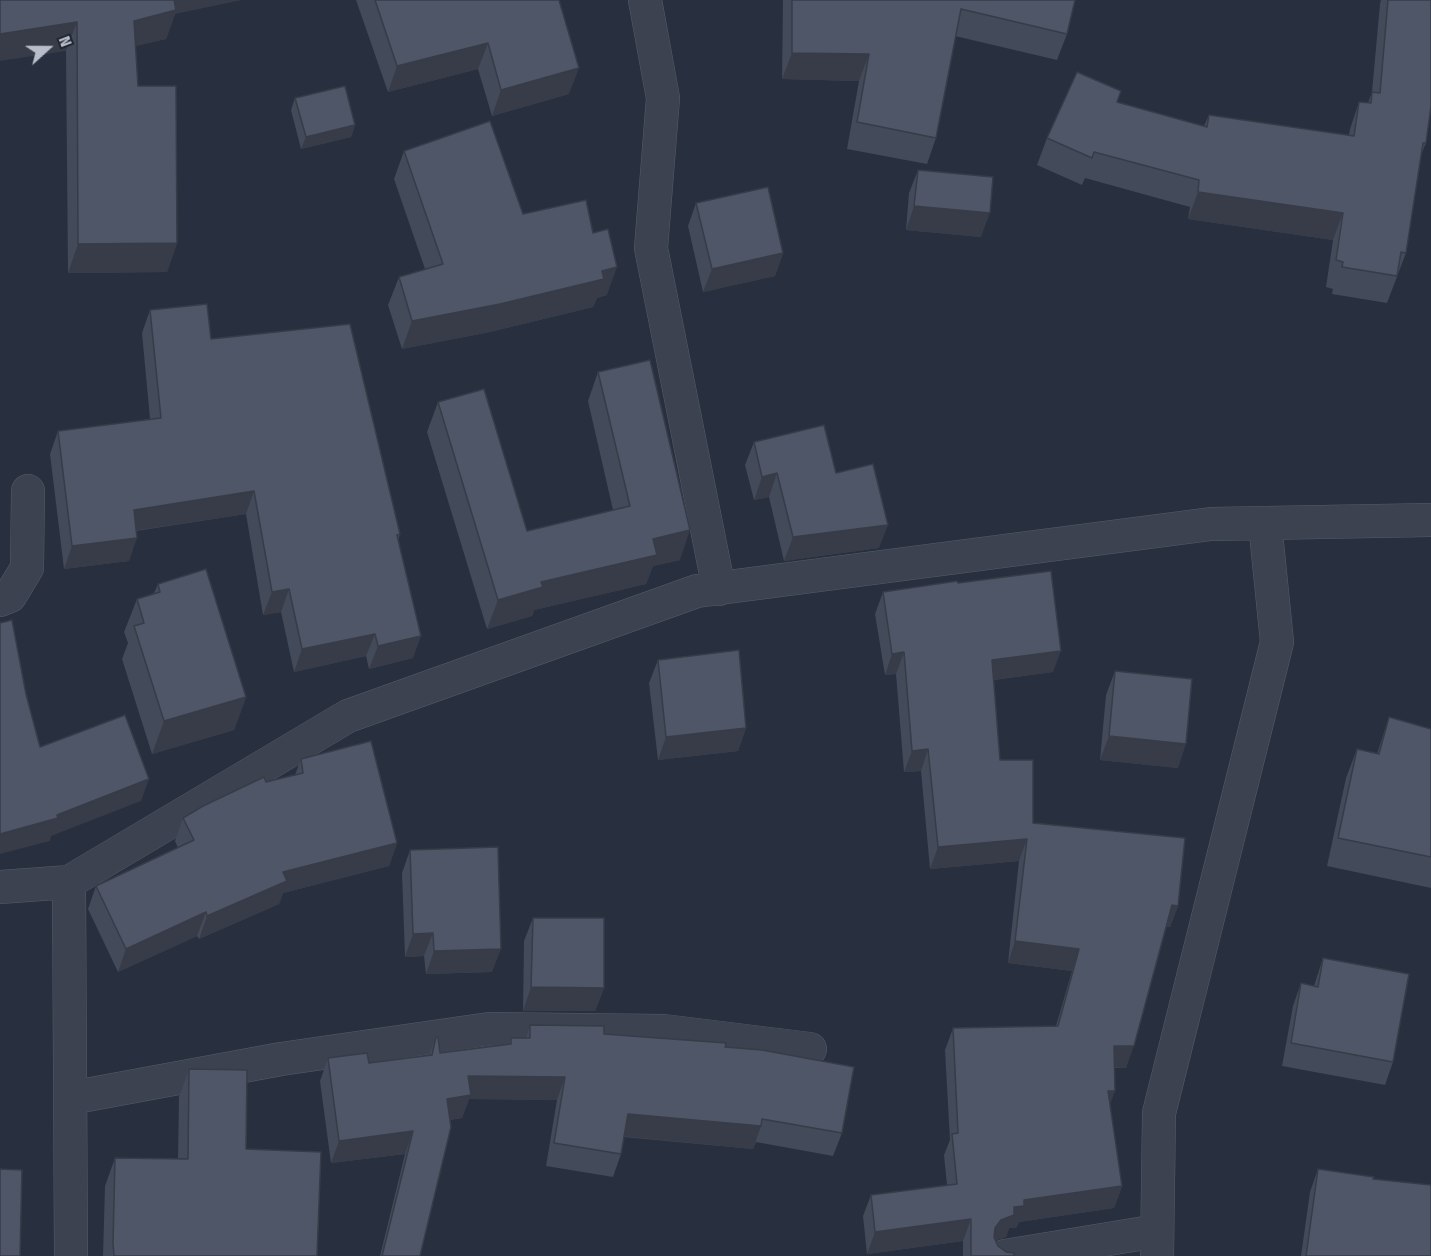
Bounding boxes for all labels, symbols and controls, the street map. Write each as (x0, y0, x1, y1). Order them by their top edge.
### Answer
north arrow (18, 18, 78, 78)
text: N (55, 33, 76, 49)

